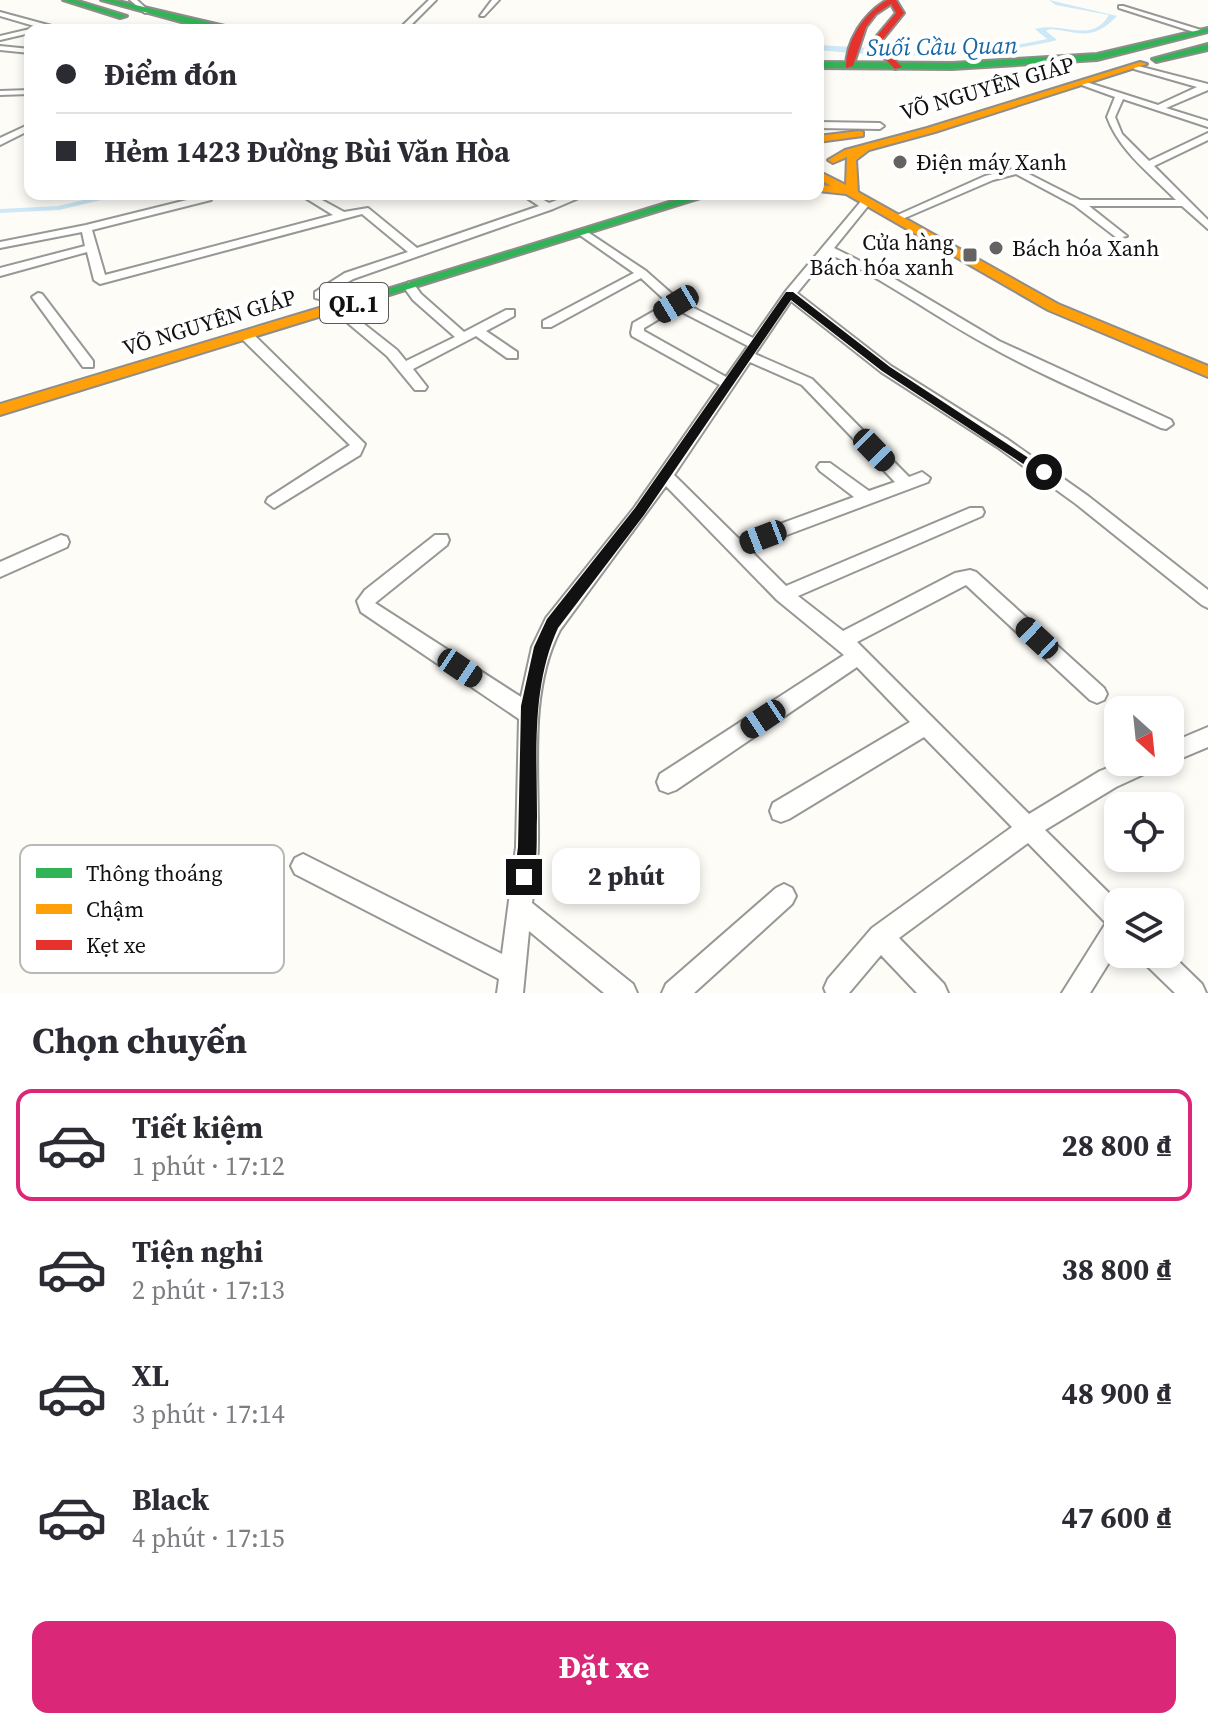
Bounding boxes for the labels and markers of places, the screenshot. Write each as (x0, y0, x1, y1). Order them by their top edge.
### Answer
place label: Điện máy Xanh (916, 147, 1067, 177)
marker: Điện máy Xanh (891, 153, 909, 171)
place label: Cửa hàng Bách hóa xanh (810, 227, 954, 282)
place label: Bách hóa Xanh (1012, 233, 1159, 263)
marker: Bách hóa Xanh (987, 239, 1005, 257)
marker: Cửa hàng Bách hóa xanh (961, 246, 979, 264)

